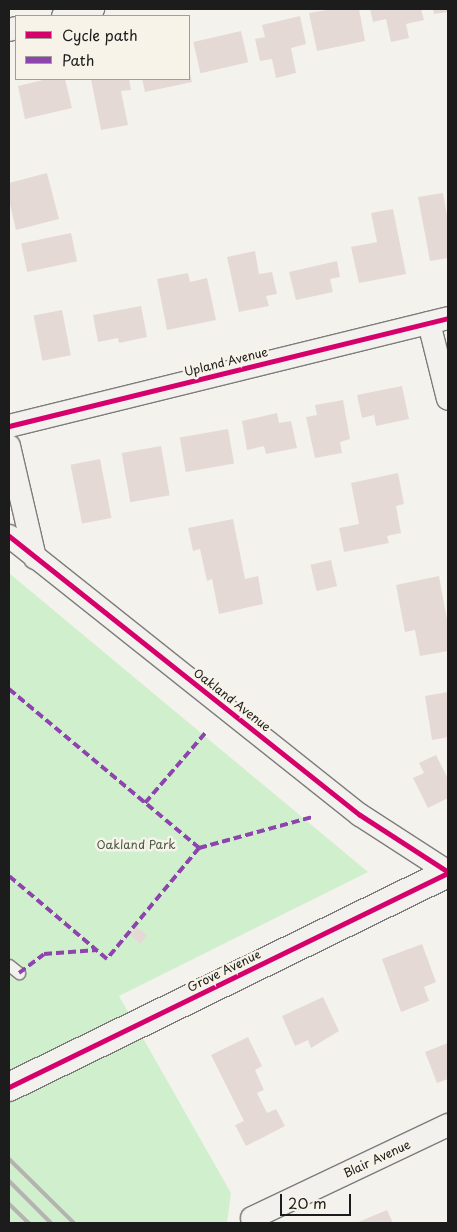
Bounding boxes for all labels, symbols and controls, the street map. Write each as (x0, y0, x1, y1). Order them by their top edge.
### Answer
legend (15, 15, 190, 80)
text: Cycle path (62, 23, 138, 46)
text: Path (62, 48, 94, 71)
street label: Upland Avenue (183, 345, 269, 379)
street label: Oakland Avenue (191, 665, 273, 735)
park label: Oakland Park (96, 838, 176, 852)
street label: Grove Avenue (185, 947, 263, 995)
street label: Blair Avenue (341, 1137, 413, 1181)
scale bar (282, 1184, 353, 1216)
text: 20 m (288, 1191, 327, 1214)

